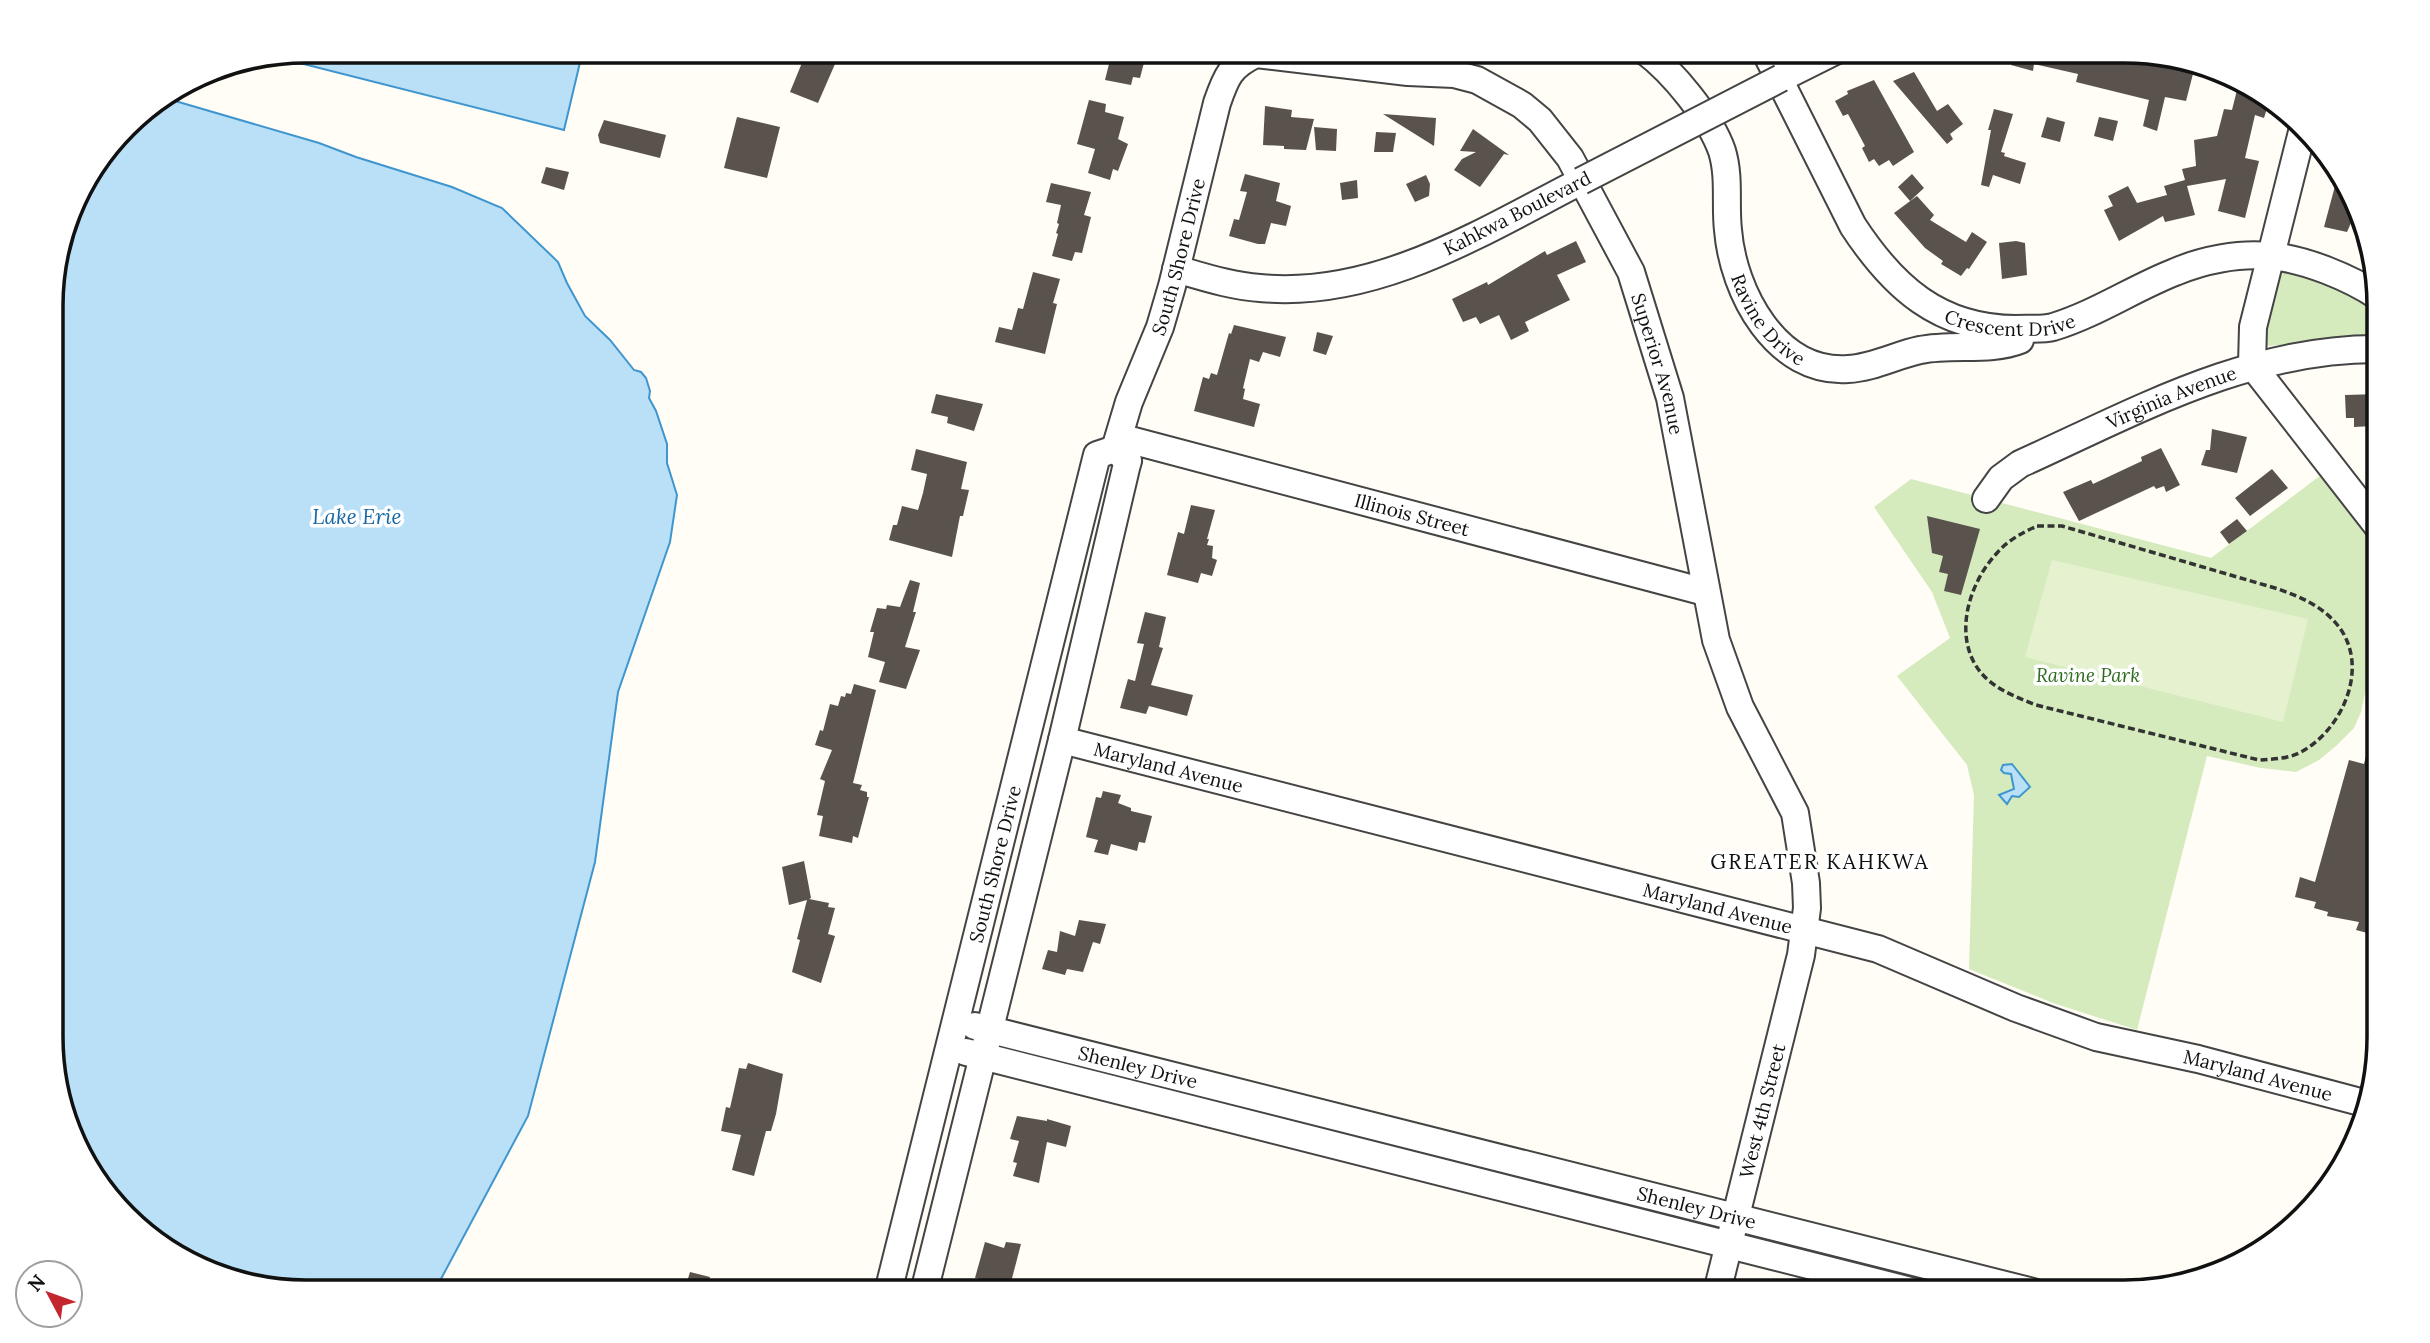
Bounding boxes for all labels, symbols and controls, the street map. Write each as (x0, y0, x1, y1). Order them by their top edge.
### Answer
street label: Kahkwa Boulevard (1439, 165, 1595, 261)
street label: South Shore Drive (1146, 176, 1210, 339)
street label: Ravine Drive (1726, 270, 1809, 371)
street label: Superior Avenue (1626, 290, 1689, 437)
street label: Crescent Drive (1941, 304, 2079, 341)
street label: Virginia Avenue (2102, 361, 2239, 435)
street label: Illinois Street (1352, 488, 1473, 541)
water label: Lake Erie (312, 503, 402, 530)
park label: Ravine Park (2036, 663, 2140, 687)
street label: Maryland Avenue (1091, 737, 1246, 798)
street label: South Shore Drive (964, 783, 1026, 945)
district label: GREATER KAHKWA (1710, 848, 1930, 875)
street label: Maryland Avenue (1641, 877, 1795, 939)
street label: Shenley Drive (1076, 1040, 1200, 1093)
street label: West 4th Street (1734, 1041, 1790, 1181)
street label: Maryland Avenue (2181, 1044, 2335, 1106)
street label: Shenley Drive (1634, 1181, 1759, 1234)
north arrow (14, 1259, 84, 1329)
text: N (22, 1269, 50, 1296)

